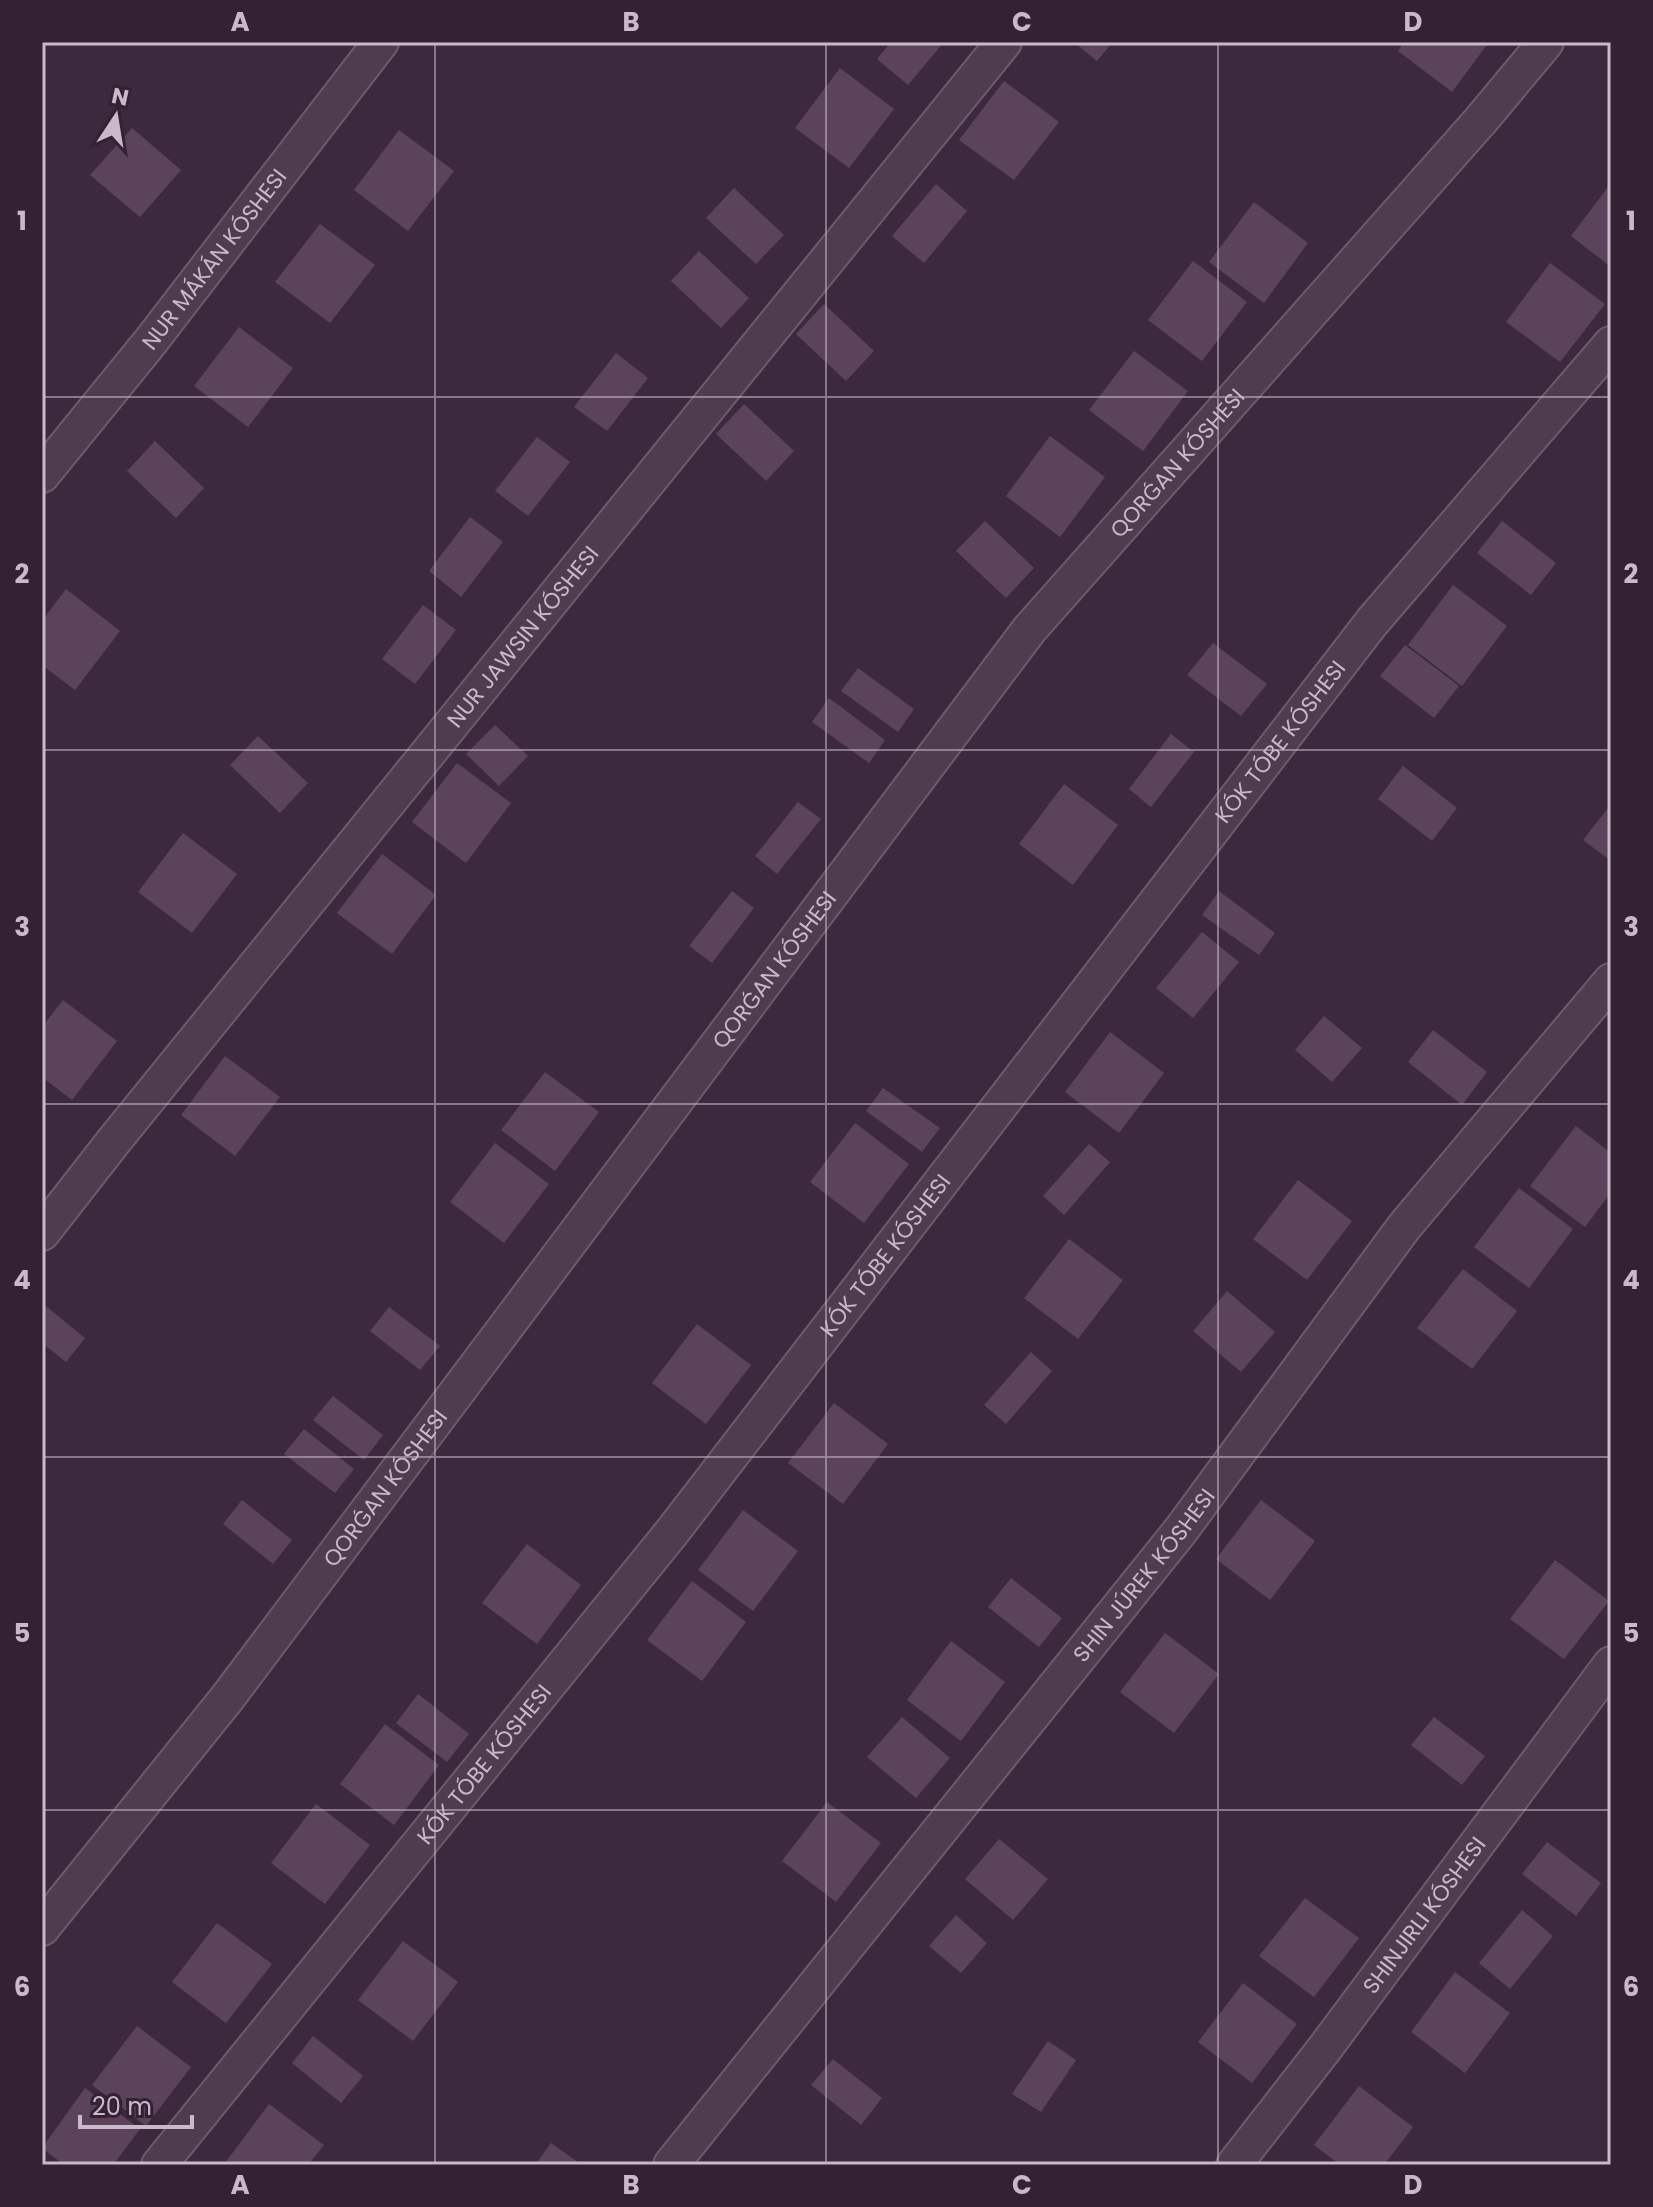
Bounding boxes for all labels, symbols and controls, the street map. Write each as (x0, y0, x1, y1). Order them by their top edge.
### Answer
text: A (230, 4, 250, 40)
text: B (622, 4, 640, 40)
text: C (1012, 4, 1032, 40)
text: D (1404, 4, 1423, 40)
north arrow (76, 76, 156, 156)
text: N (109, 80, 131, 114)
street label: NUR MÁKÁN KÓSHESI (135, 162, 294, 356)
text: 1 (17, 203, 27, 239)
text: 1 (1626, 203, 1636, 239)
street label: QORǴAN KÓSHESI (1103, 382, 1252, 545)
street label: NUR JAWSIN KÓSHESI (440, 539, 606, 734)
text: 2 (15, 556, 30, 592)
text: 2 (1624, 556, 1639, 592)
street label: KÓK TÓBE KÓSHESI (1208, 654, 1353, 830)
street label: QORǴAN KÓSHESI (705, 885, 844, 1055)
text: 3 (14, 909, 30, 945)
text: 3 (1623, 909, 1639, 945)
street label: KÓK TÓBE KÓSHESI (813, 1168, 958, 1343)
text: 4 (13, 1262, 31, 1298)
text: 4 (1622, 1262, 1640, 1298)
street label: QORǴAN KÓSHESI (316, 1403, 455, 1573)
street label: SHIN JÚREK KÓSHESI (1066, 1482, 1223, 1669)
text: 5 (14, 1615, 30, 1651)
text: 5 (1623, 1615, 1639, 1651)
street label: KÓK TÓBE KÓSHESI (410, 1678, 559, 1851)
street label: SHINJIRLI KÓSHESI (1356, 1830, 1493, 2000)
text: 6 (14, 1969, 30, 2005)
text: 6 (1623, 1969, 1639, 2005)
scale bar (80, 2079, 192, 2129)
text: 20 m (92, 2090, 152, 2123)
text: A (230, 2167, 250, 2203)
text: B (622, 2167, 640, 2203)
text: C (1012, 2167, 1032, 2203)
text: D (1404, 2167, 1423, 2203)

